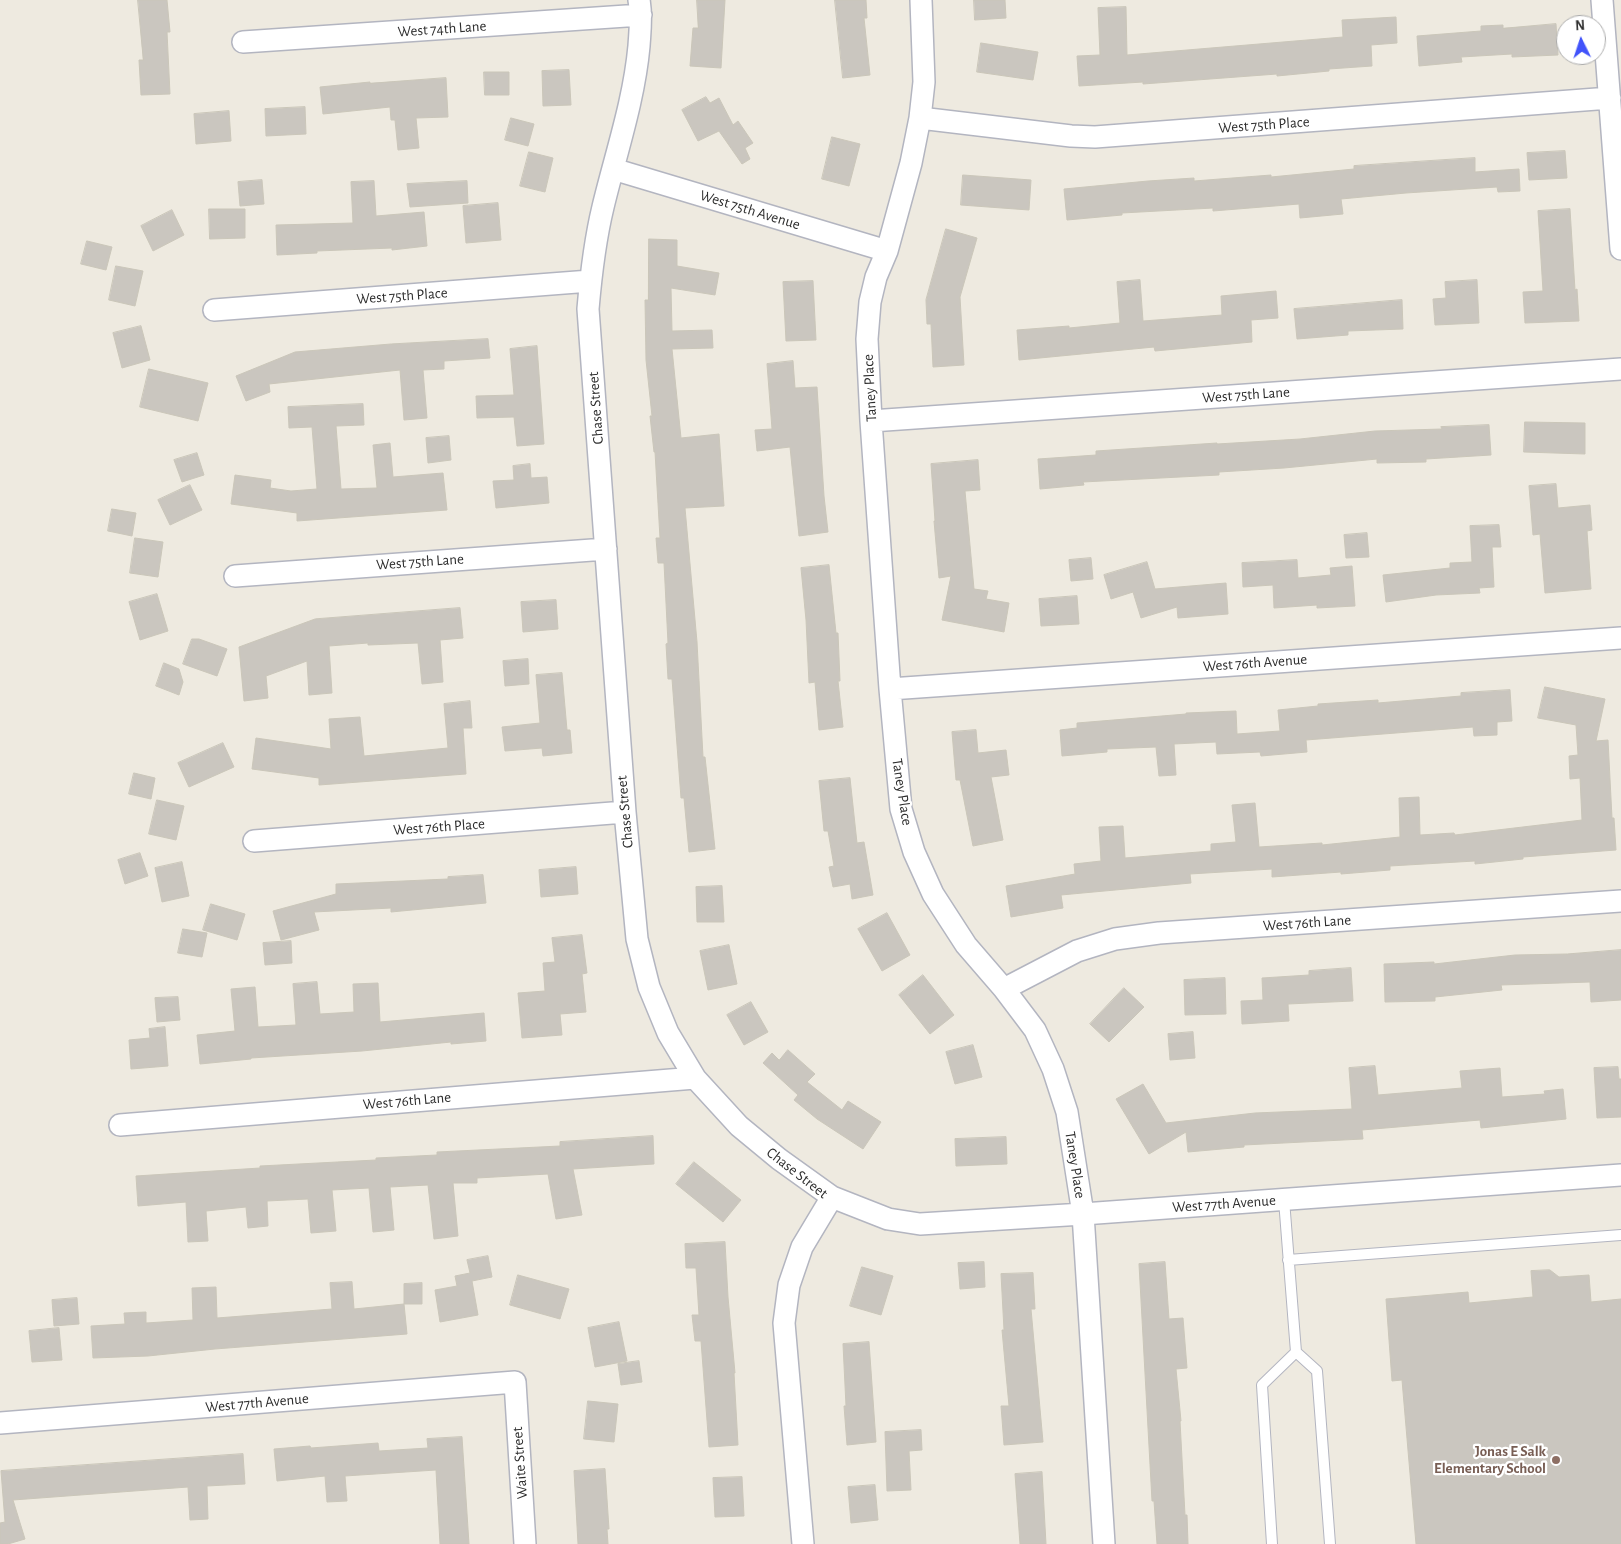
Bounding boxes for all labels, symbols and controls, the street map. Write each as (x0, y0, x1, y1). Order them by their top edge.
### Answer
north arrow (1556, 15, 1606, 65)
street label: West 74th Lane (397, 17, 487, 41)
text: N (1575, 19, 1585, 33)
street label: West 75th Place (1218, 113, 1310, 137)
street label: West 75th Avenue (698, 186, 802, 234)
street label: West 75th Place (356, 284, 448, 308)
street label: Taney Place (859, 354, 881, 422)
street label: Chase Street (584, 371, 608, 445)
street label: West 75th Lane (1202, 383, 1290, 407)
street label: West 75th Lane (376, 550, 464, 574)
street label: West 76th Avenue (1202, 650, 1308, 676)
street label: Taney Place (888, 757, 916, 827)
street label: Chase Street (613, 775, 637, 849)
street label: West 76th Place (393, 815, 485, 839)
street label: West 76th Lane (1262, 911, 1352, 935)
street label: West 76th Lane (362, 1088, 452, 1114)
street label: Taney Place (1061, 1130, 1089, 1200)
street label: Chase Street (763, 1144, 831, 1202)
street label: West 77th Avenue (1172, 1191, 1276, 1217)
street label: West 77th Avenue (205, 1390, 309, 1416)
street label: Waite Street (508, 1426, 532, 1500)
place label: Jonas E Salk Elementary School (1434, 1442, 1546, 1477)
marker: Jonas E Salk Elementary School (1550, 1454, 1562, 1466)

